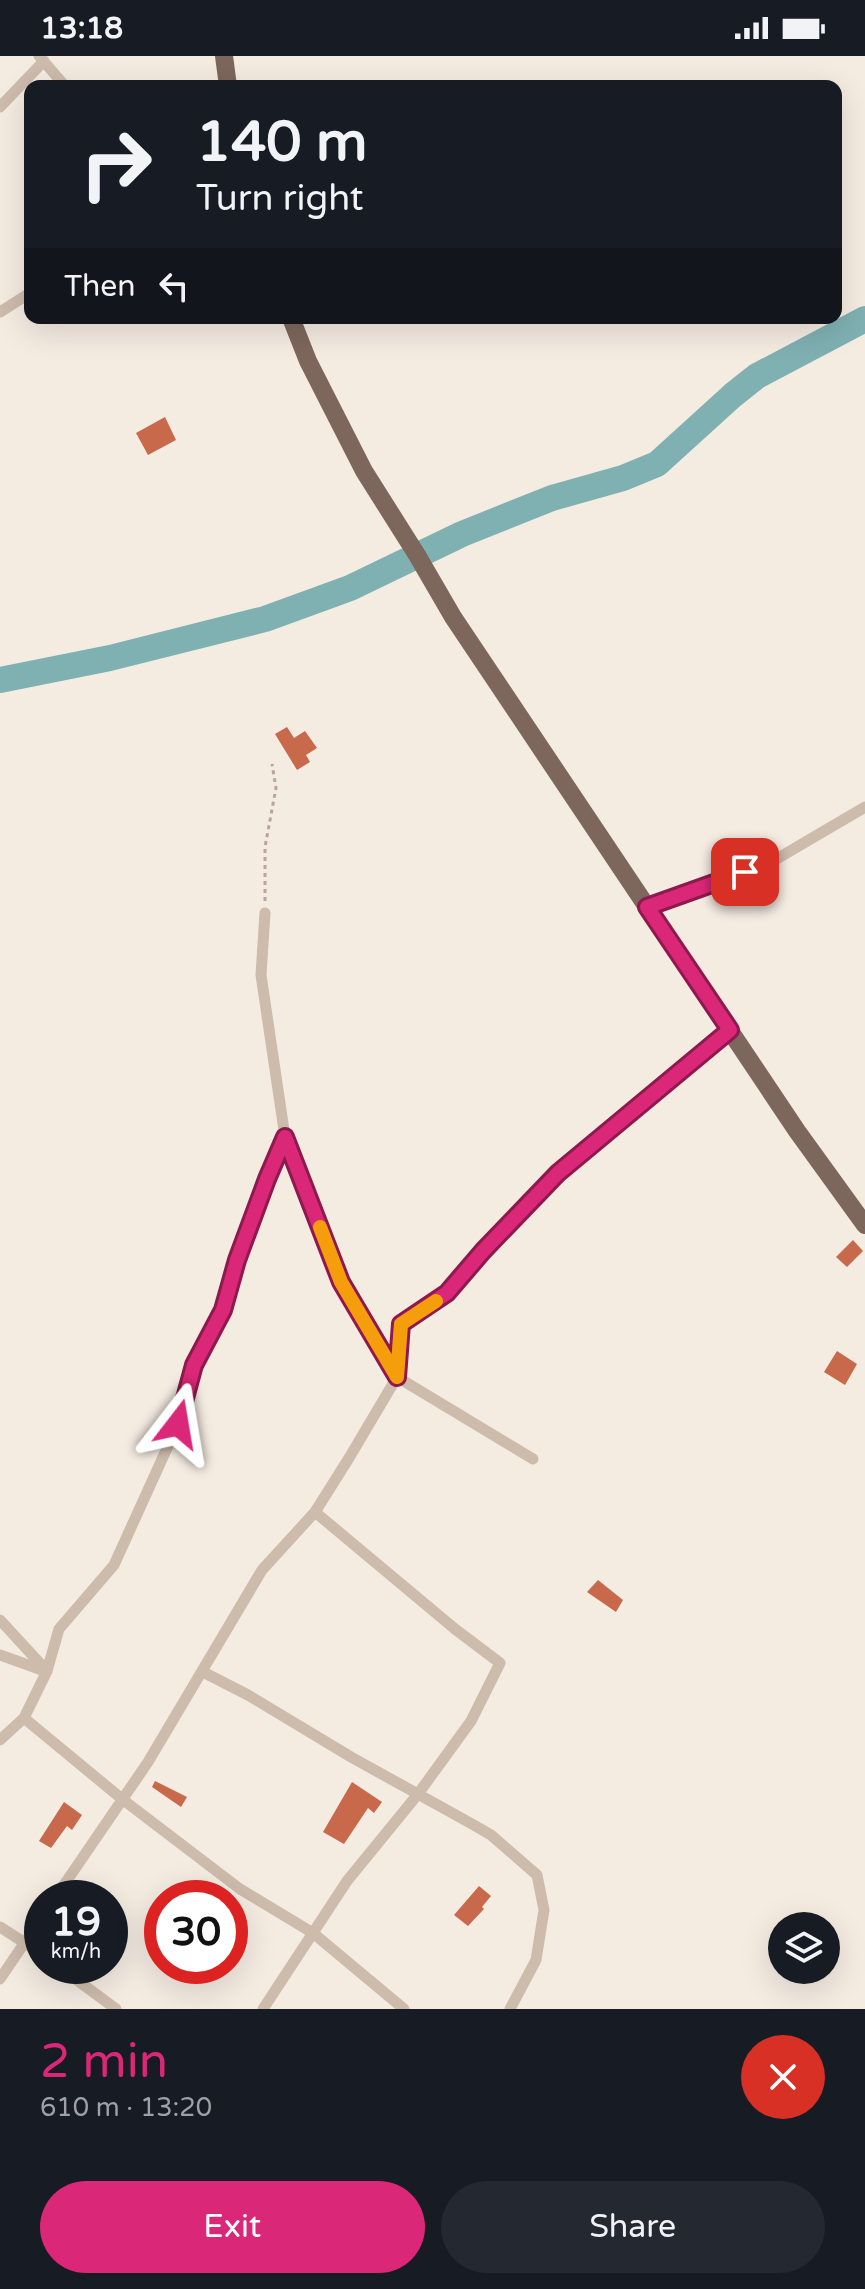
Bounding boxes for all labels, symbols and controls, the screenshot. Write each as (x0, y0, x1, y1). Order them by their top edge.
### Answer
text: 13:18 (40, 10, 123, 47)
text: 140 m (196, 109, 367, 176)
icon: right (64, 112, 168, 216)
text: Turn right (196, 177, 363, 220)
icon: left (152, 264, 196, 308)
text: Then (64, 268, 136, 305)
pin (711, 838, 779, 906)
icon: arrive (723, 850, 767, 894)
position arrow (136, 1382, 220, 1466)
speed limit sign: 30 (144, 1880, 248, 1984)
text: 19 (51, 1898, 101, 1946)
map controls (768, 1912, 840, 1984)
button: layers (768, 1912, 840, 1984)
text: km/h (51, 1940, 101, 1964)
text: 2 min (40, 2033, 168, 2091)
button: close (741, 2035, 825, 2119)
text: 610 m · 13:20 (40, 2092, 212, 2123)
button: Exit (40, 2181, 425, 2273)
button: Share (441, 2181, 825, 2273)

